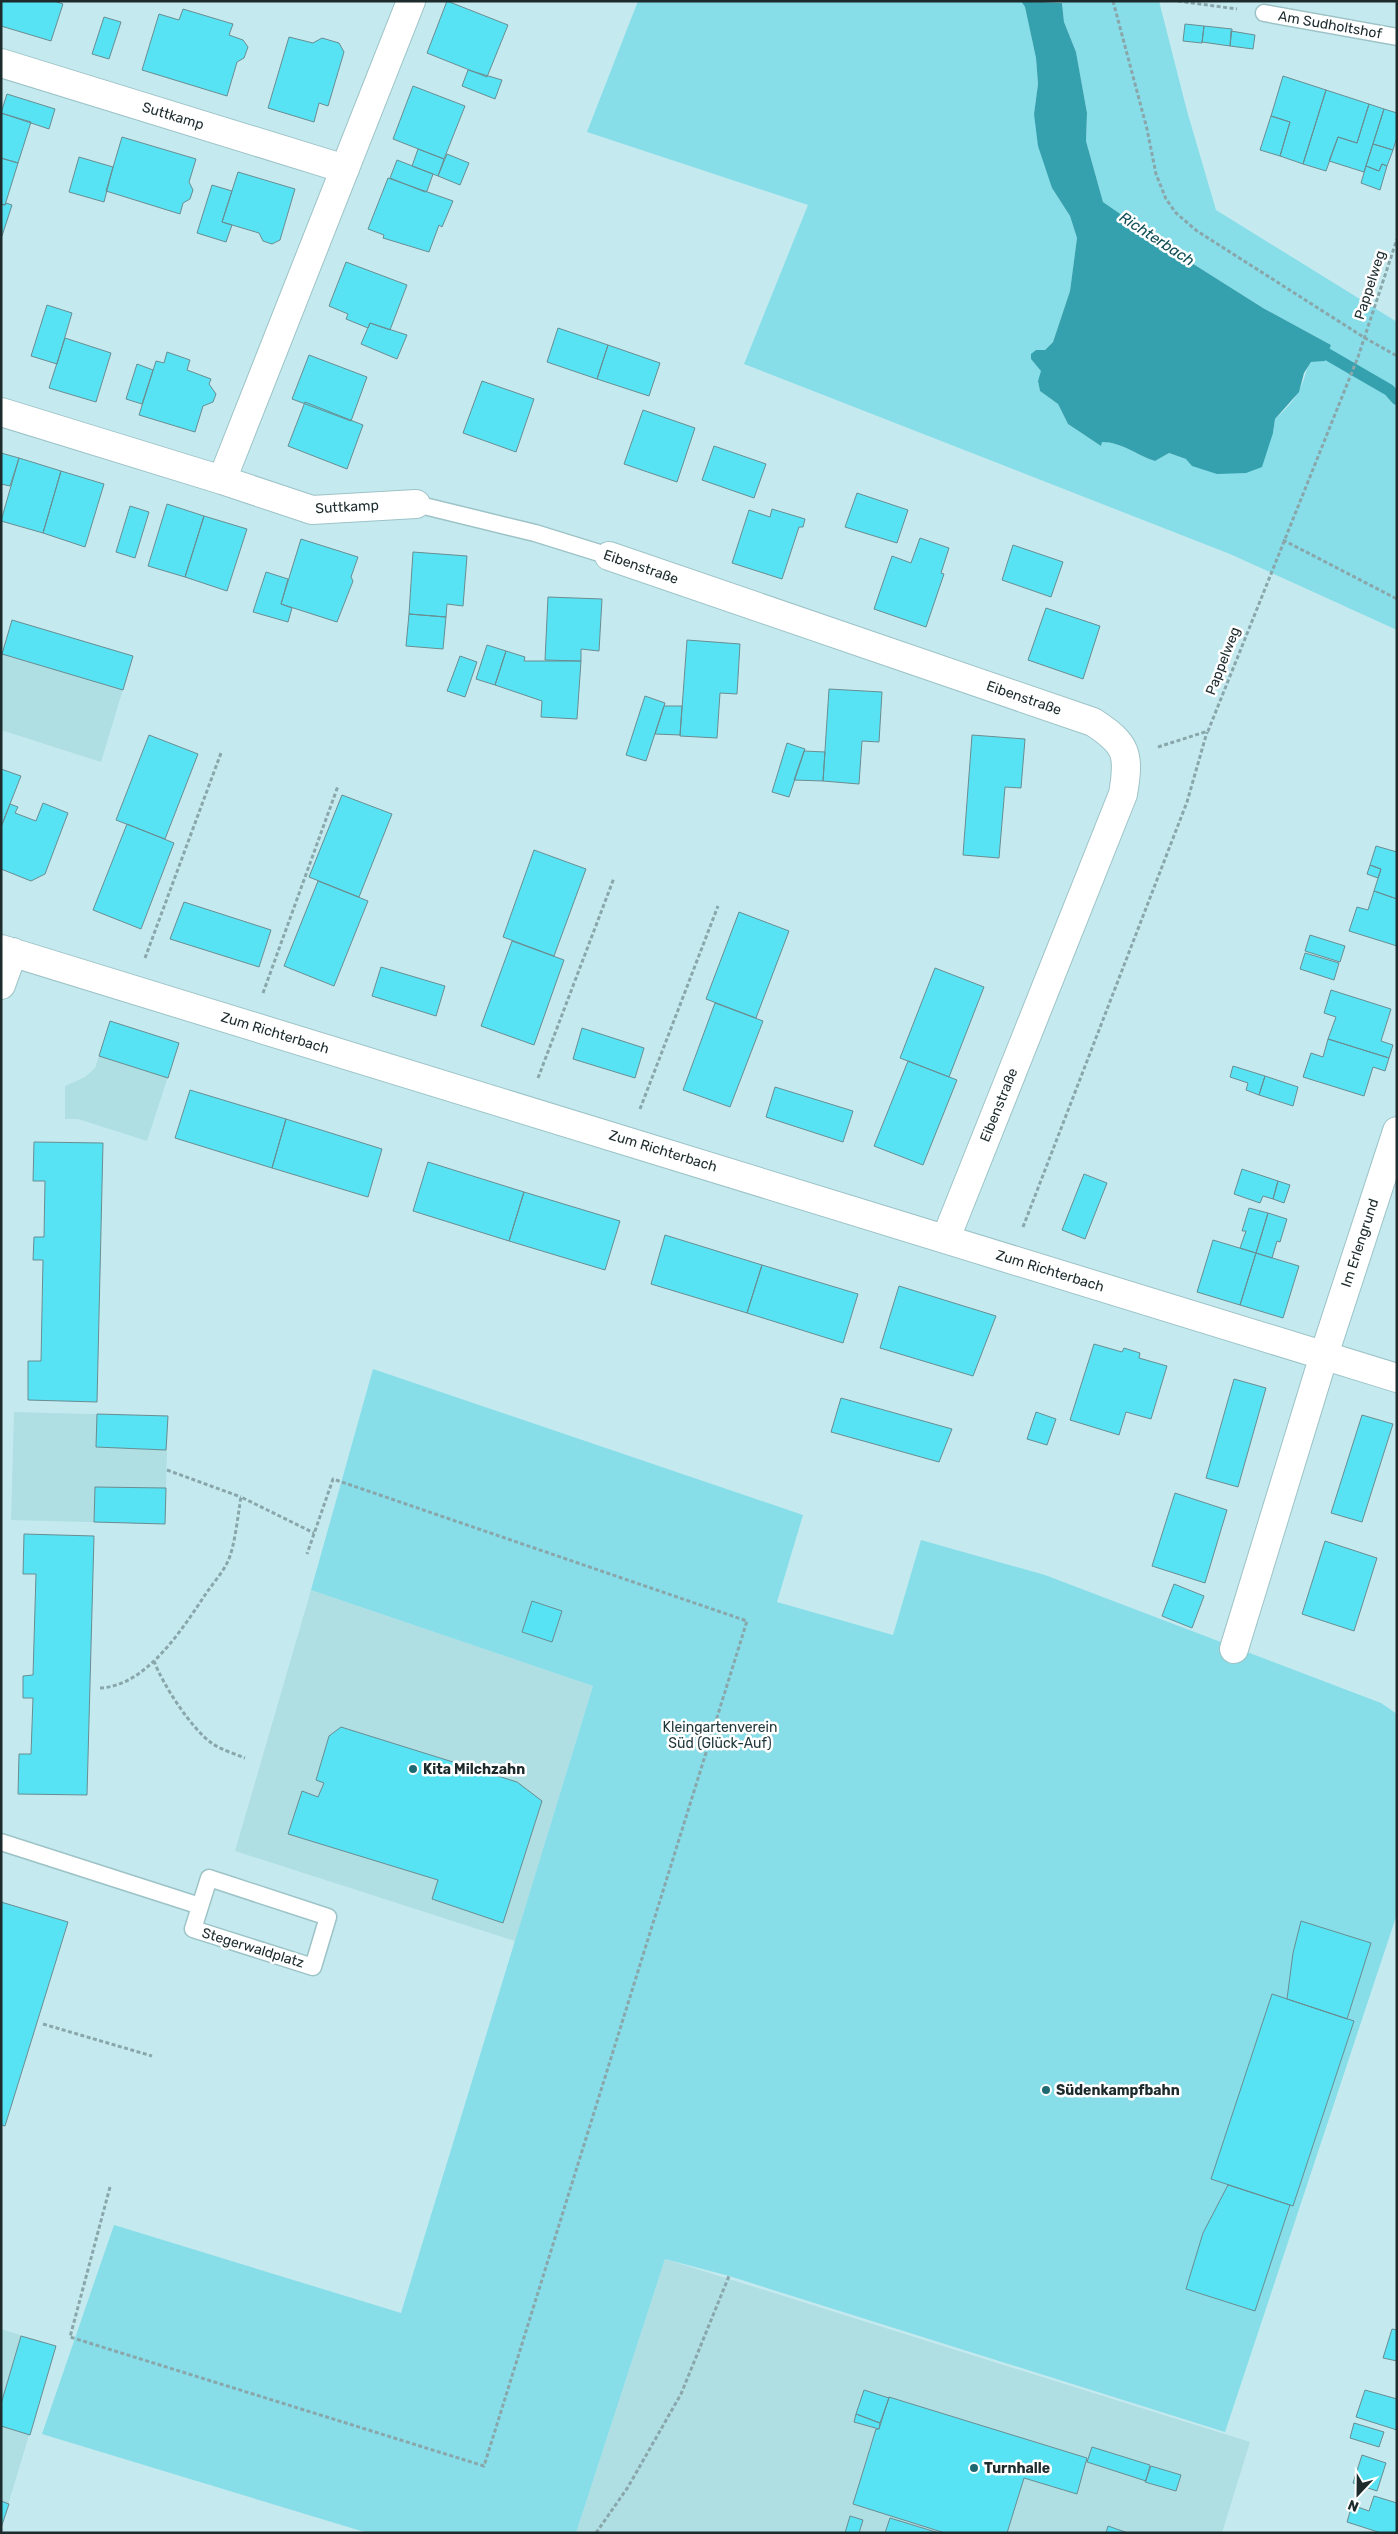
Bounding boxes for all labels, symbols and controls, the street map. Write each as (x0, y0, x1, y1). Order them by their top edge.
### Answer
street label: Am Sudholtshof (1277, 7, 1384, 43)
street label: Suttkamp (140, 99, 206, 133)
water label: Richterbach (1116, 208, 1198, 270)
street label: Pappelweg (1351, 248, 1389, 322)
street label: Suttkamp (315, 497, 379, 517)
street label: Eibenstraße (601, 546, 681, 588)
street label: Pappelweg (1202, 624, 1244, 698)
street label: Eibenstraße (984, 677, 1064, 719)
street label: Zum Richterbach (219, 1008, 331, 1058)
street label: Eibenstraße (976, 1065, 1022, 1144)
street label: Zum Richterbach (607, 1126, 719, 1176)
street label: Im Erlengrund (1338, 1197, 1382, 1289)
street label: Zum Richterbach (994, 1246, 1106, 1296)
park label: Kleingartenverein Süd (Glück-Auf) (663, 1719, 777, 1752)
place label: Kita Milchzahn (423, 1761, 525, 1778)
marker: Kita Milchzahn (407, 1763, 419, 1775)
street label: Stegerwaldplatz (200, 1924, 306, 1972)
place label: Südenkampfbahn (1056, 2082, 1180, 2099)
marker: Südenkampfbahn (1040, 2084, 1052, 2096)
place label: Turnhalle (984, 2460, 1050, 2477)
marker: Turnhalle (968, 2462, 980, 2474)
north arrow (1333, 2469, 1383, 2519)
text: N (1345, 2496, 1361, 2515)

